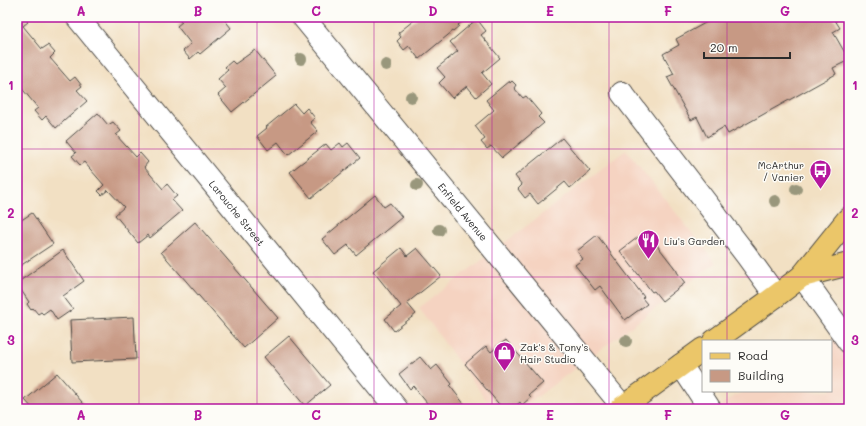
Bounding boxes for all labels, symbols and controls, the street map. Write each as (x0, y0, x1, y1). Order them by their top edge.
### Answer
text: A (76, 2, 86, 19)
text: B (194, 2, 203, 19)
text: C (311, 2, 321, 19)
text: D (428, 2, 438, 19)
text: E (546, 2, 554, 19)
text: F (664, 2, 672, 19)
text: G (780, 2, 790, 19)
scale bar (704, 34, 790, 60)
text: 20 m (710, 39, 738, 55)
text: 1 (8, 76, 14, 93)
text: 1 (852, 76, 858, 93)
place label: McArthur / Vanier (758, 158, 804, 184)
bus stop icon: McArthur / Vanier (807, 158, 833, 191)
street label: Larouche Street (206, 177, 268, 249)
street label: Enfield Avenue (435, 180, 491, 244)
text: 2 (7, 204, 15, 221)
text: 2 (851, 204, 859, 221)
restaurant icon: Liu's Garden (636, 228, 662, 261)
place label: Liu's Garden (664, 234, 725, 248)
text: 3 (7, 331, 15, 348)
text: 3 (851, 331, 859, 348)
shop icon: Zak's & Tony's Hair Studio (491, 340, 517, 373)
place label: Zak's & Tony's Hair Studio (520, 340, 588, 366)
legend (702, 340, 832, 392)
text: Road (738, 347, 768, 363)
text: Building (738, 367, 784, 383)
text: A (76, 406, 86, 423)
text: B (194, 406, 203, 423)
text: C (311, 406, 321, 423)
text: D (428, 406, 438, 423)
text: E (546, 406, 554, 423)
text: F (664, 406, 672, 423)
text: G (780, 406, 790, 423)

